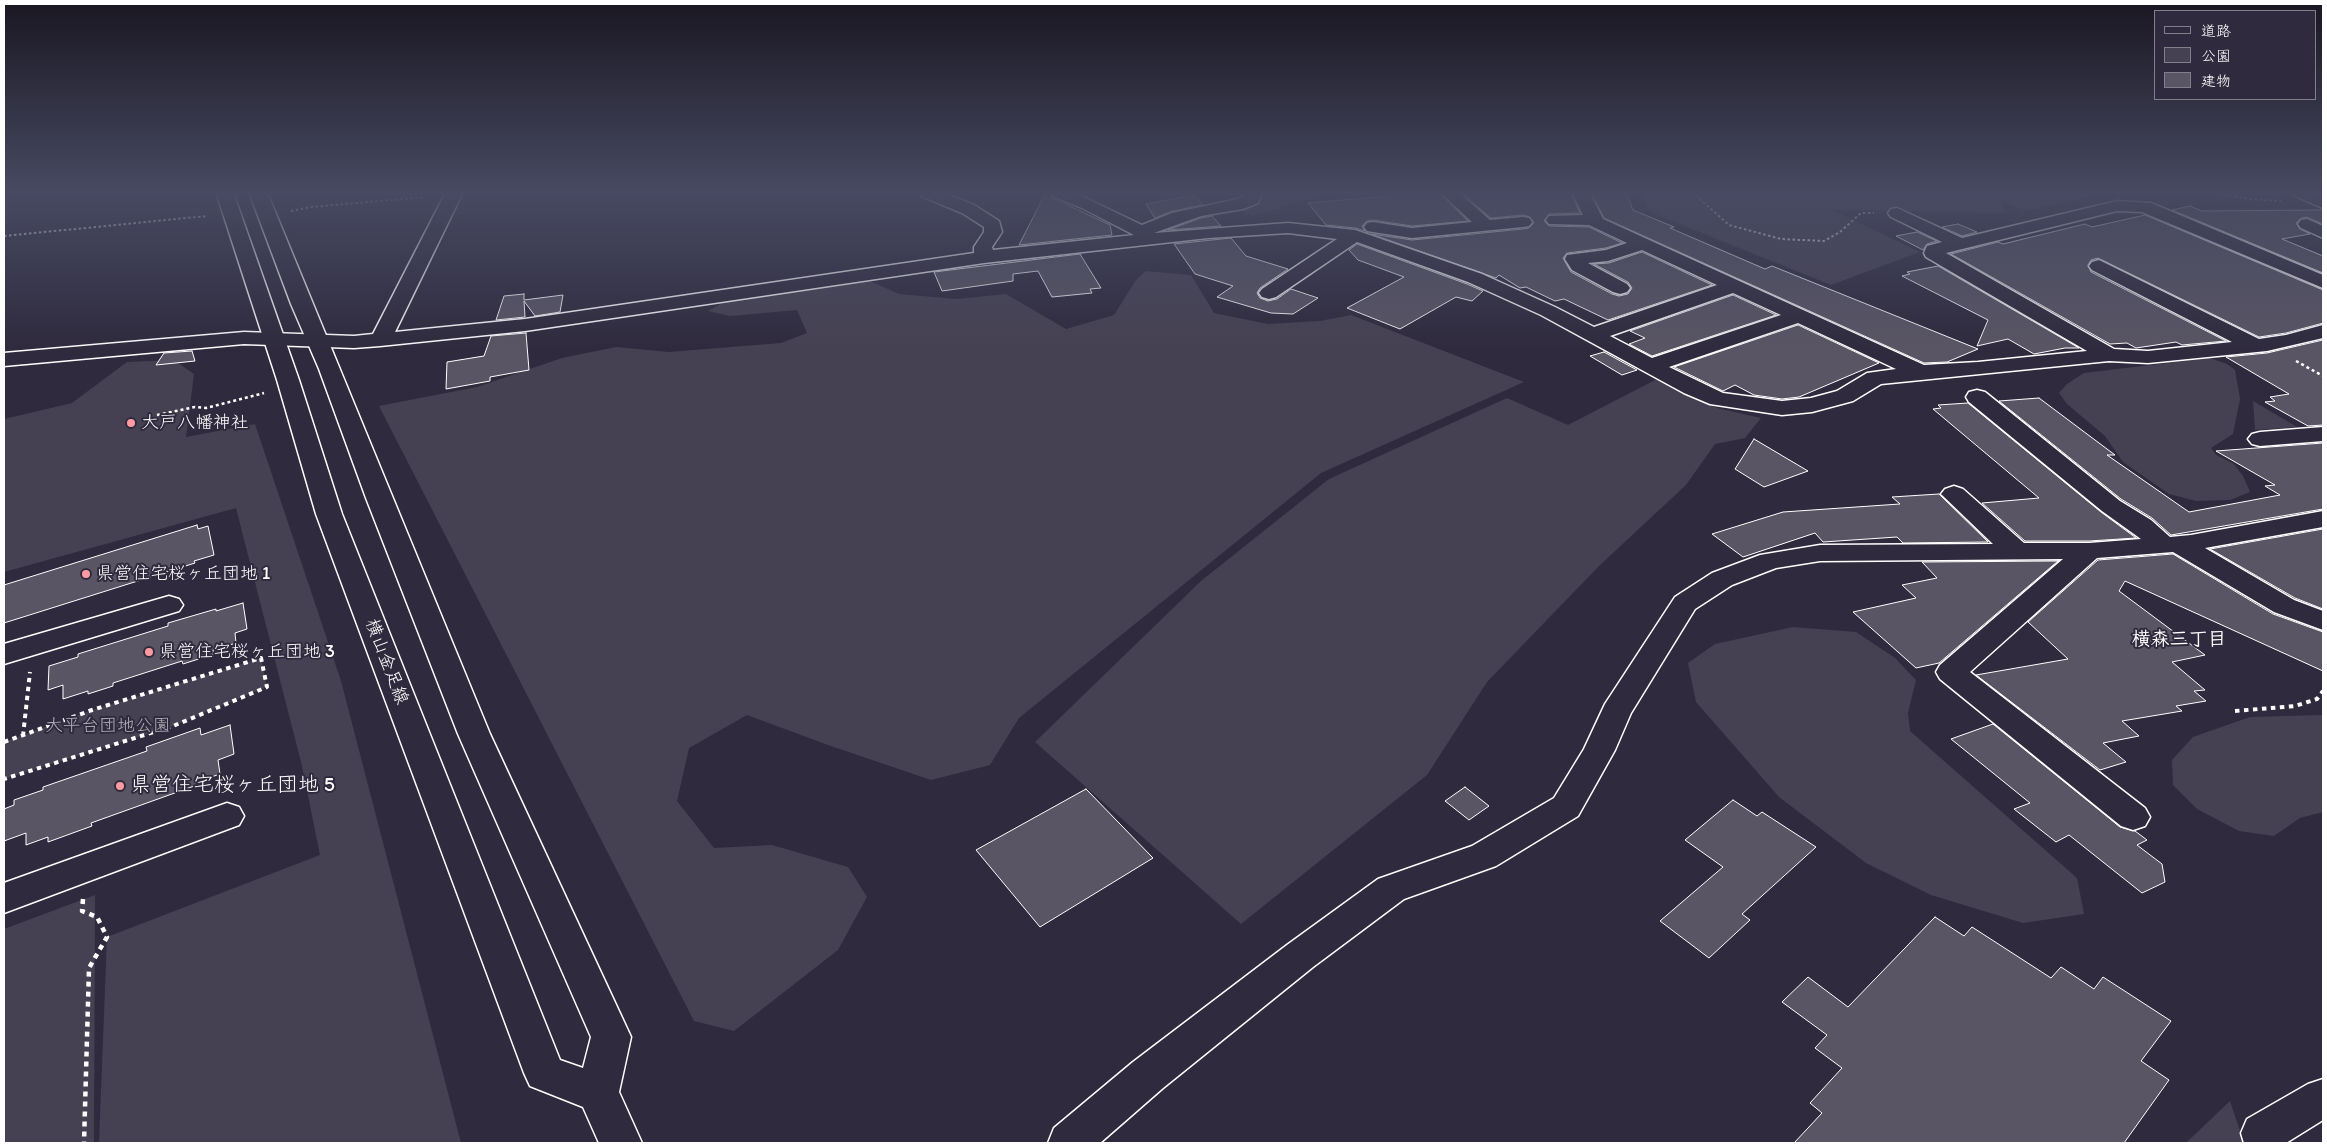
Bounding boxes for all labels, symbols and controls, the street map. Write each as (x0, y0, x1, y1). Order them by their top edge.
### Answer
legend (2154, 10, 2317, 100)
text: 道路 (2201, 22, 2231, 40)
text: 公園 (2201, 47, 2231, 65)
text: 建物 (2201, 72, 2231, 90)
place label: 大戸八幡神社 (141, 412, 249, 434)
marker: 大戸八幡神社 (125, 417, 137, 429)
place label: 県営住宅桜ヶ丘団地 1 (96, 563, 270, 585)
marker: 県営住宅桜ヶ丘団地 1 (80, 568, 92, 580)
street label: 横山金足線 (360, 616, 412, 708)
district label: 横森三丁目 (2132, 629, 2226, 651)
place label: 県営住宅桜ヶ丘団地 3 (159, 641, 335, 663)
marker: 県営住宅桜ヶ丘団地 3 (143, 646, 155, 658)
park label: 大平台団地公園 (45, 715, 171, 737)
place label: 県営住宅桜ヶ丘団地 5 (130, 773, 335, 799)
marker: 県営住宅桜ヶ丘団地 5 (114, 780, 126, 792)

